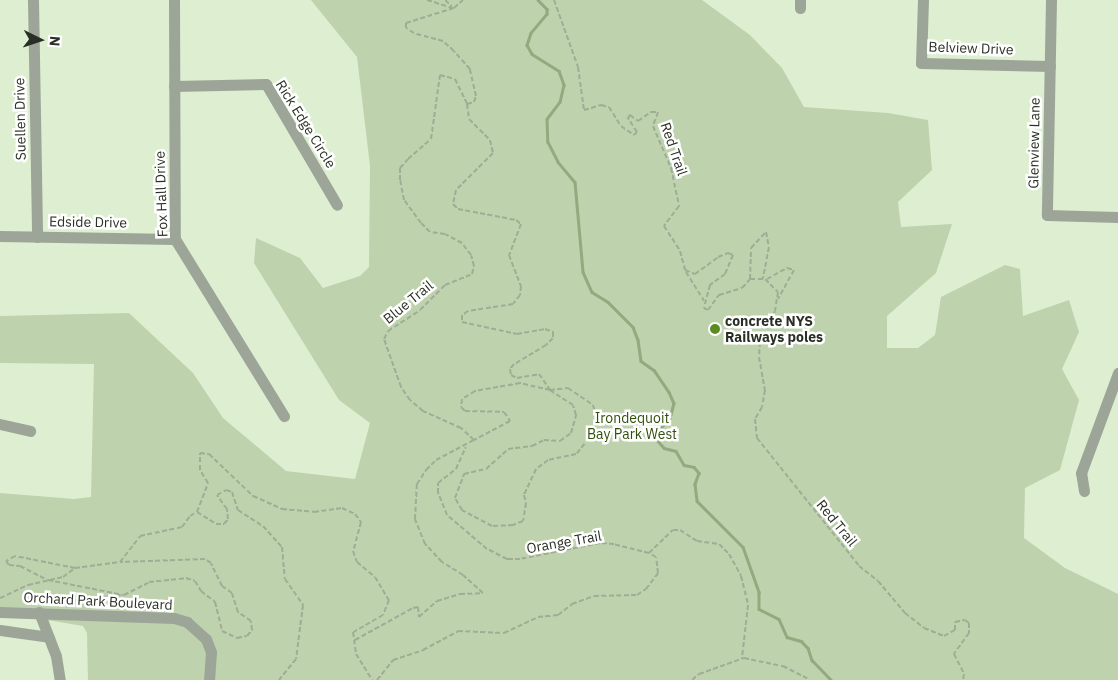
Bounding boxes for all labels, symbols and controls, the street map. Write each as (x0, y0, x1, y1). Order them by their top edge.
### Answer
north arrow (15, 15, 65, 65)
text: N (46, 35, 64, 47)
street label: Belview Drive (928, 38, 1014, 58)
street label: Suellen Drive (11, 77, 29, 161)
street label: Rick Edge Circle (272, 77, 340, 171)
street label: Glenview Lane (1025, 97, 1043, 189)
street label: Red Trail (657, 120, 691, 178)
street label: Fox Hall Drive (151, 151, 171, 237)
street label: Edside Drive (49, 213, 127, 231)
street label: Blue Trail (380, 277, 436, 327)
place label: concrete NYS Railways poles (725, 313, 823, 346)
marker: concrete NYS Railways poles (709, 323, 721, 335)
park label: Irondequoit Bay Park West (587, 410, 677, 442)
street label: Red Trail (813, 496, 861, 550)
street label: Orange Trail (525, 527, 603, 557)
street label: Orchard Park Boulevard (23, 589, 173, 613)

